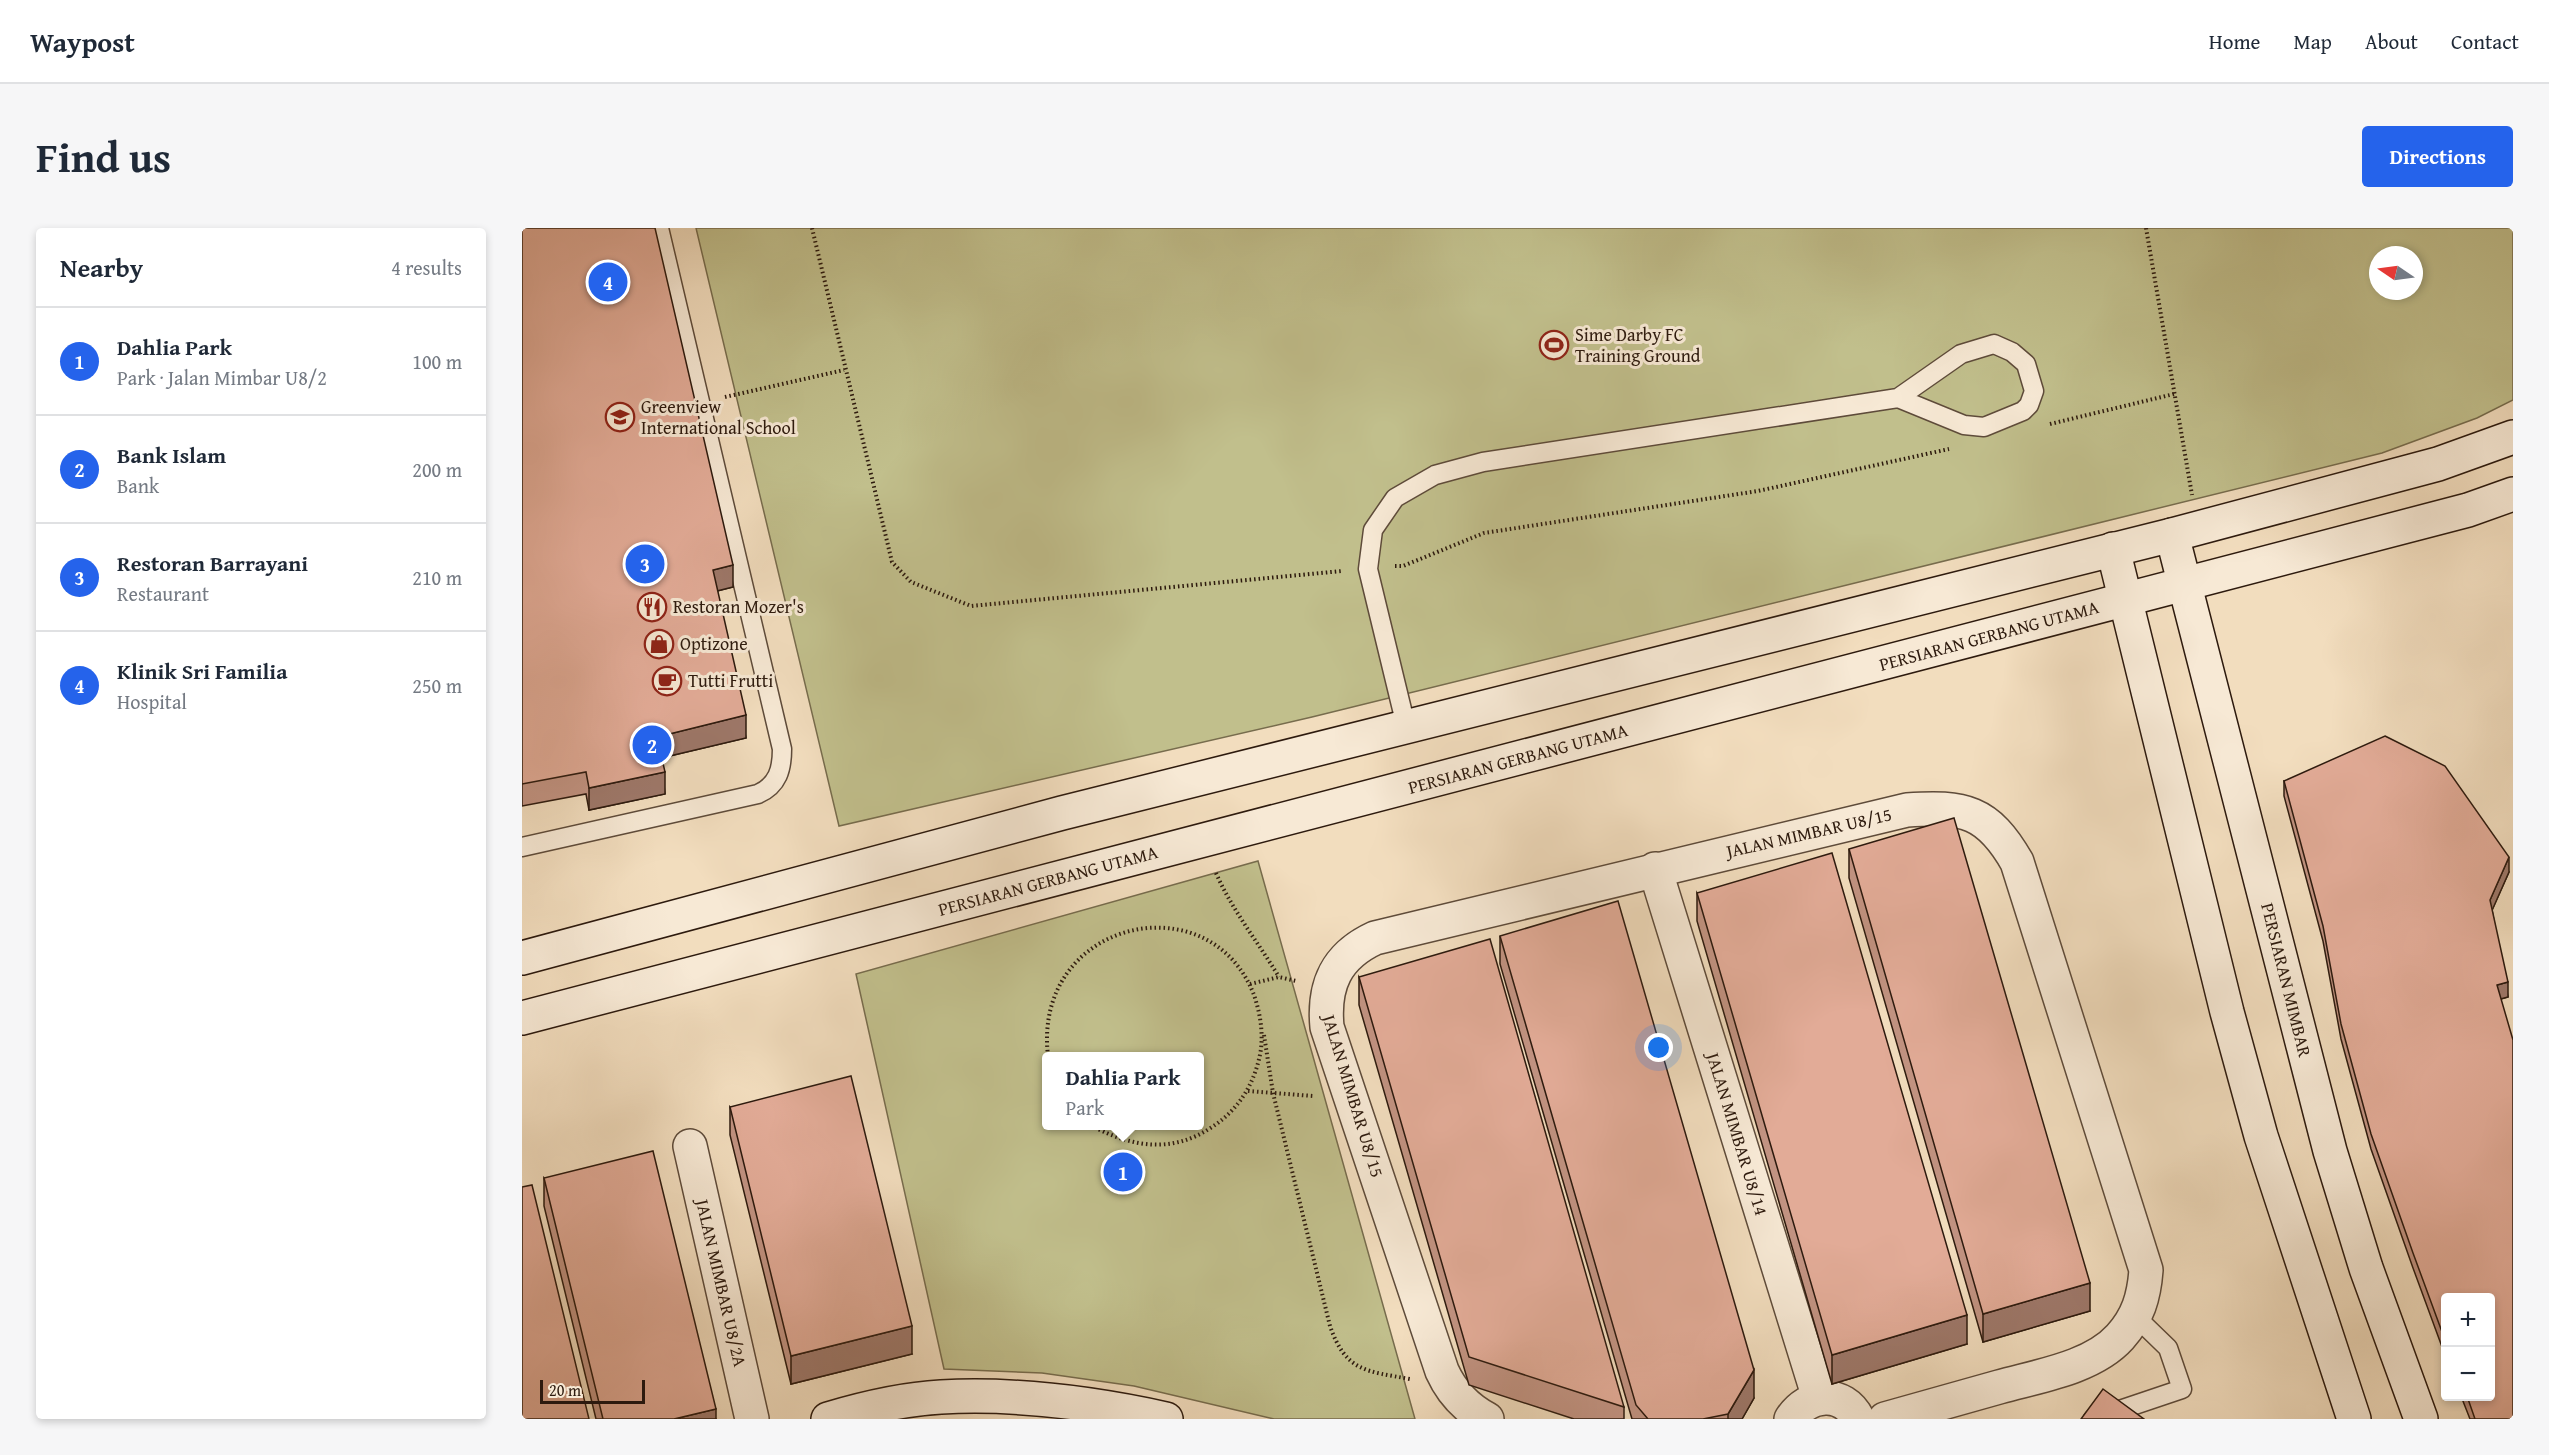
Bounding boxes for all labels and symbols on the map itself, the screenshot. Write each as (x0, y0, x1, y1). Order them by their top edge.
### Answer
north arrow (2369, 246, 2423, 300)
pin: 4 (588, 260, 628, 304)
place label: Sime Darby FC Training Ground (1575, 321, 1701, 369)
sports icon: Sime Darby FC Training Ground (1538, 329, 1570, 361)
place label: Greenview International School (641, 393, 796, 441)
school or university icon: Greenview International School (604, 401, 636, 433)
pin: 3 (626, 542, 664, 586)
restaurant icon: Restoran Mozer's (636, 591, 668, 623)
place label: Restoran Mozer's (673, 593, 804, 620)
street label: PERSIARAN GERBANG UTAMA (1876, 593, 2102, 678)
shop icon: Optizone (643, 628, 675, 660)
place label: Optizone (680, 630, 748, 657)
cafe icon: Tutti Frutti (651, 665, 683, 697)
place label: Tutti Frutti (688, 667, 773, 694)
street label: PERSIARAN GERBANG UTAMA (1405, 716, 1631, 801)
pin: 2 (632, 722, 672, 768)
street label: JALAN MIMBAR U8/15 (1722, 800, 1894, 865)
street label: PERSIARAN GERBANG UTAMA (935, 838, 1161, 923)
street label: PERSIARAN MIMBAR (2254, 900, 2319, 1060)
street label: JALAN MIMBAR U8/15 (1315, 1009, 1391, 1181)
your location (1644, 1033, 1673, 1062)
street label: JALAN MIMBAR U8/14 (1699, 1047, 1775, 1219)
pin: 1 (1104, 1150, 1142, 1194)
street label: JALAN MIMBAR U8/2A (689, 1195, 754, 1369)
scale bar (540, 1377, 645, 1404)

